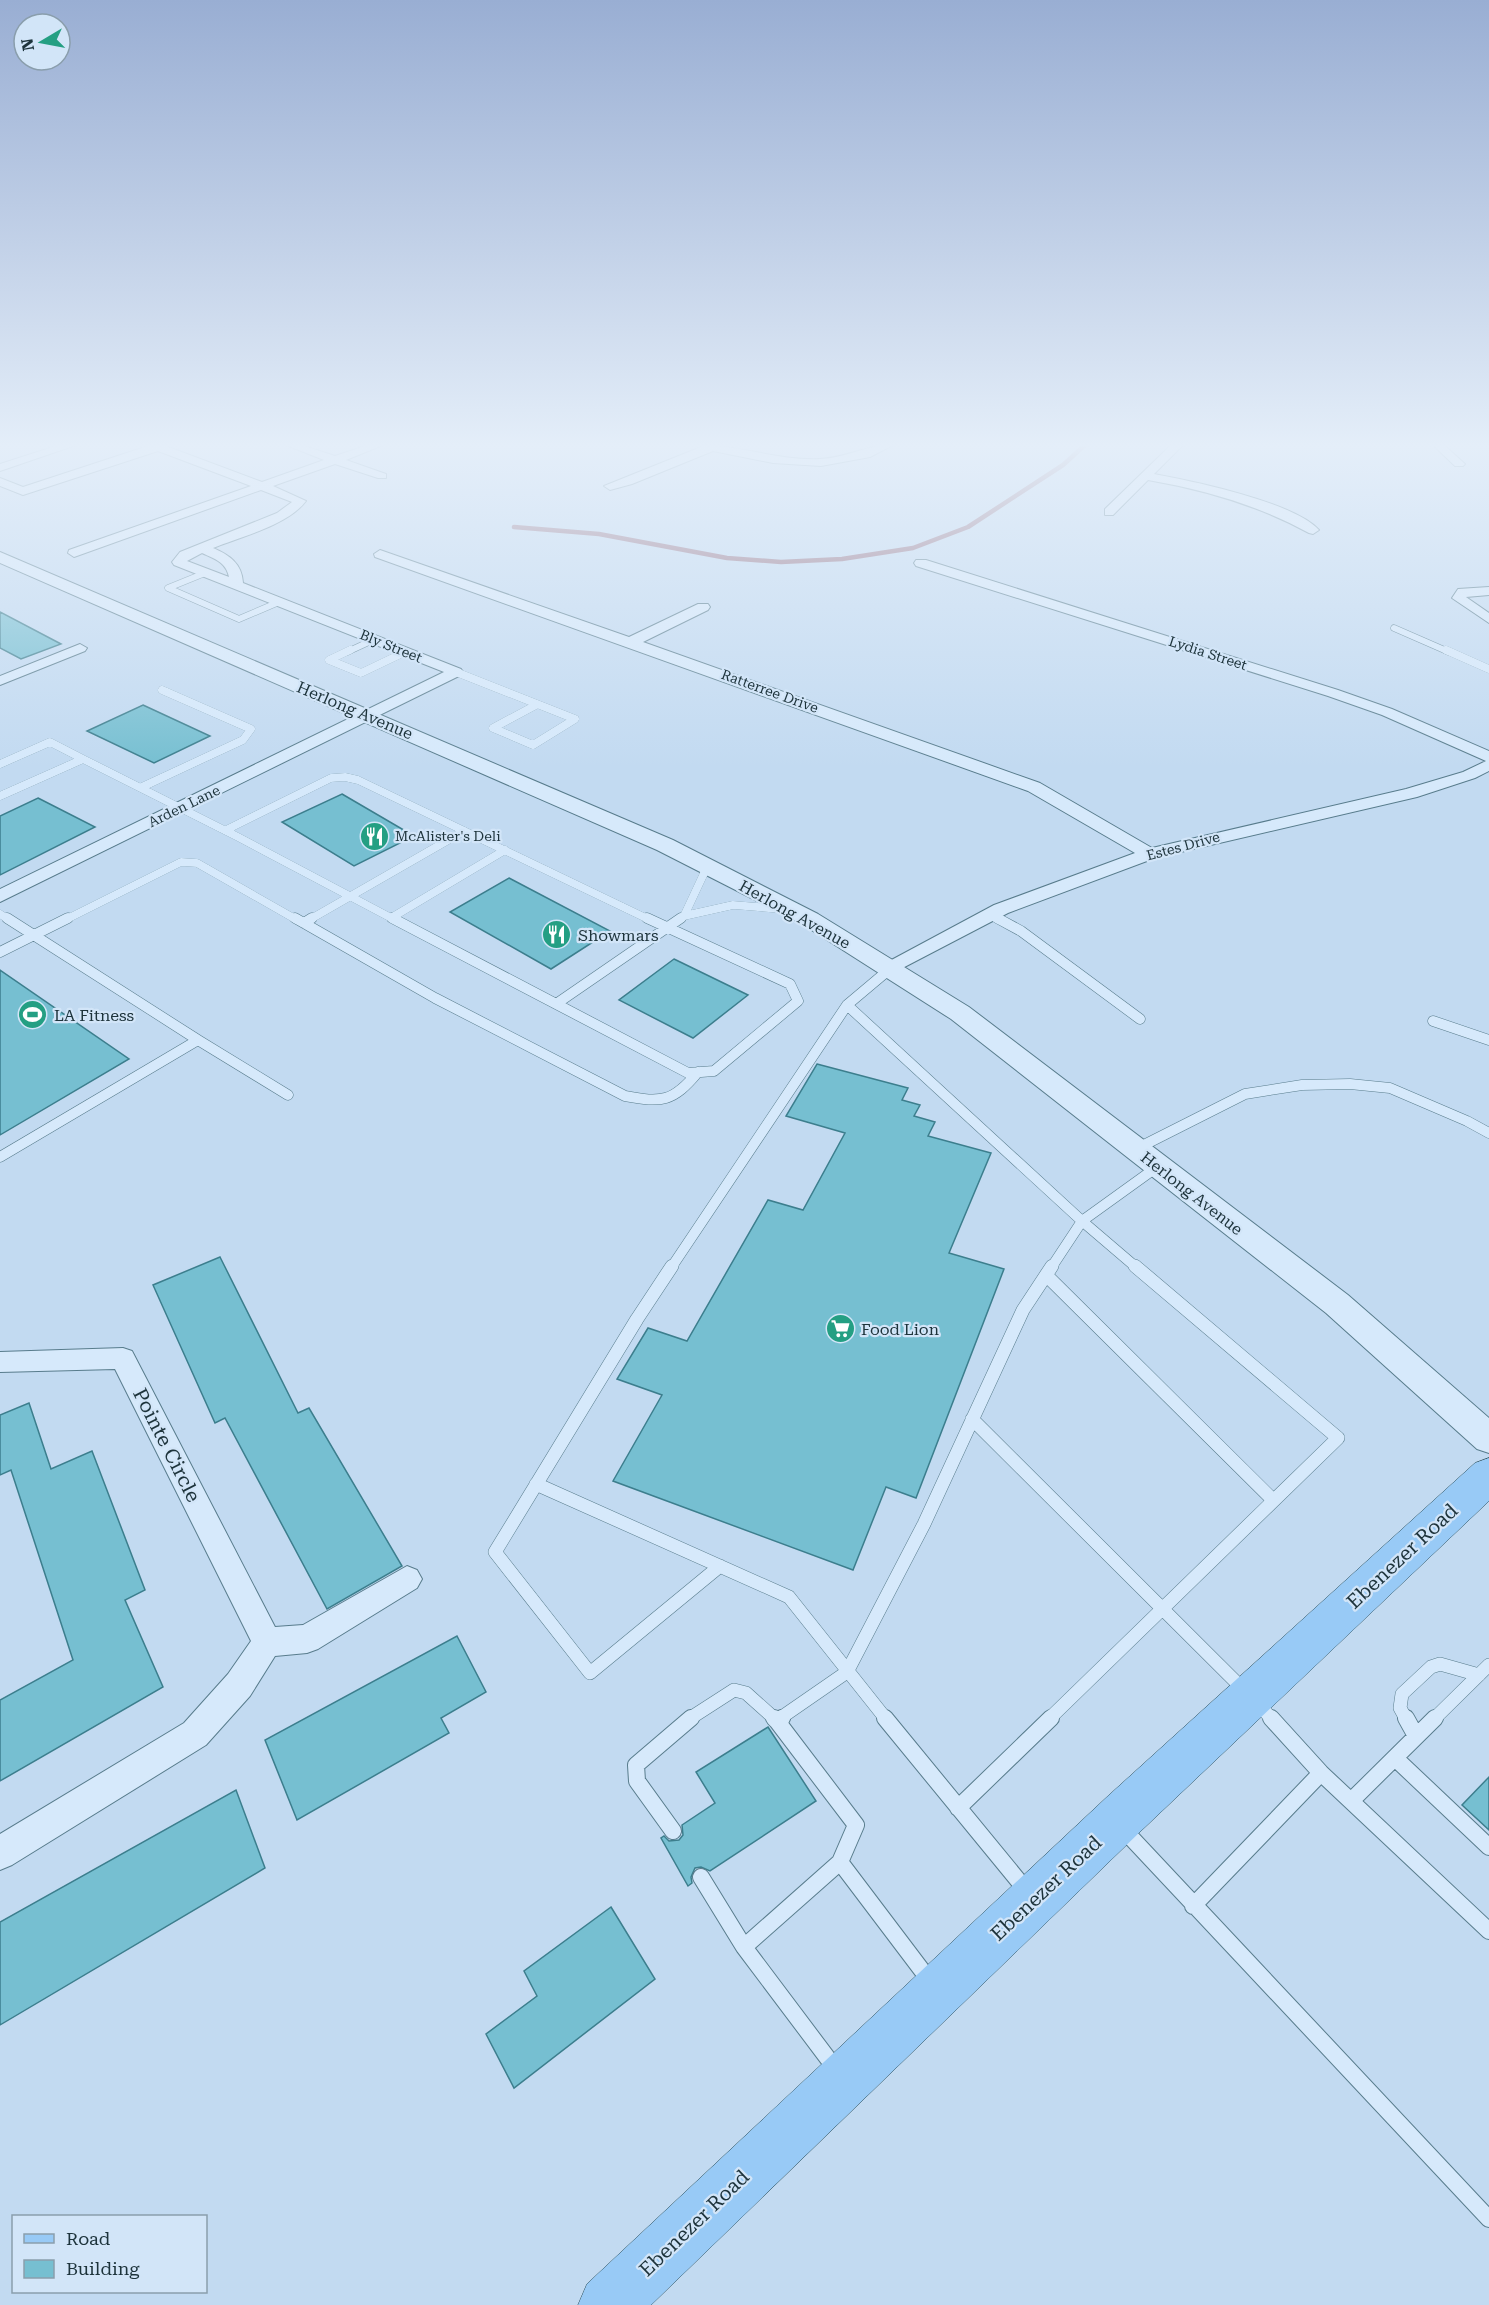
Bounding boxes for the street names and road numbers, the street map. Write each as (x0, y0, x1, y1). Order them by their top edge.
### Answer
street label: Bly Street (358, 626, 424, 666)
street label: Lydia Street (1167, 633, 1249, 673)
street label: Ratterree Drive (719, 666, 821, 716)
street label: Herlong Avenue (294, 677, 416, 744)
street label: Arden Lane (146, 782, 223, 830)
street label: Estes Drive (1145, 828, 1222, 863)
street label: Herlong Avenue (736, 876, 854, 953)
street label: Herlong Avenue (1137, 1148, 1247, 1239)
street label: Pointe Circle (128, 1384, 206, 1506)
street label: Ebenezer Road (1341, 1498, 1463, 1614)
street label: Ebenezer Road (985, 1830, 1107, 1946)
street label: Ebenezer Road (634, 2164, 754, 2281)

